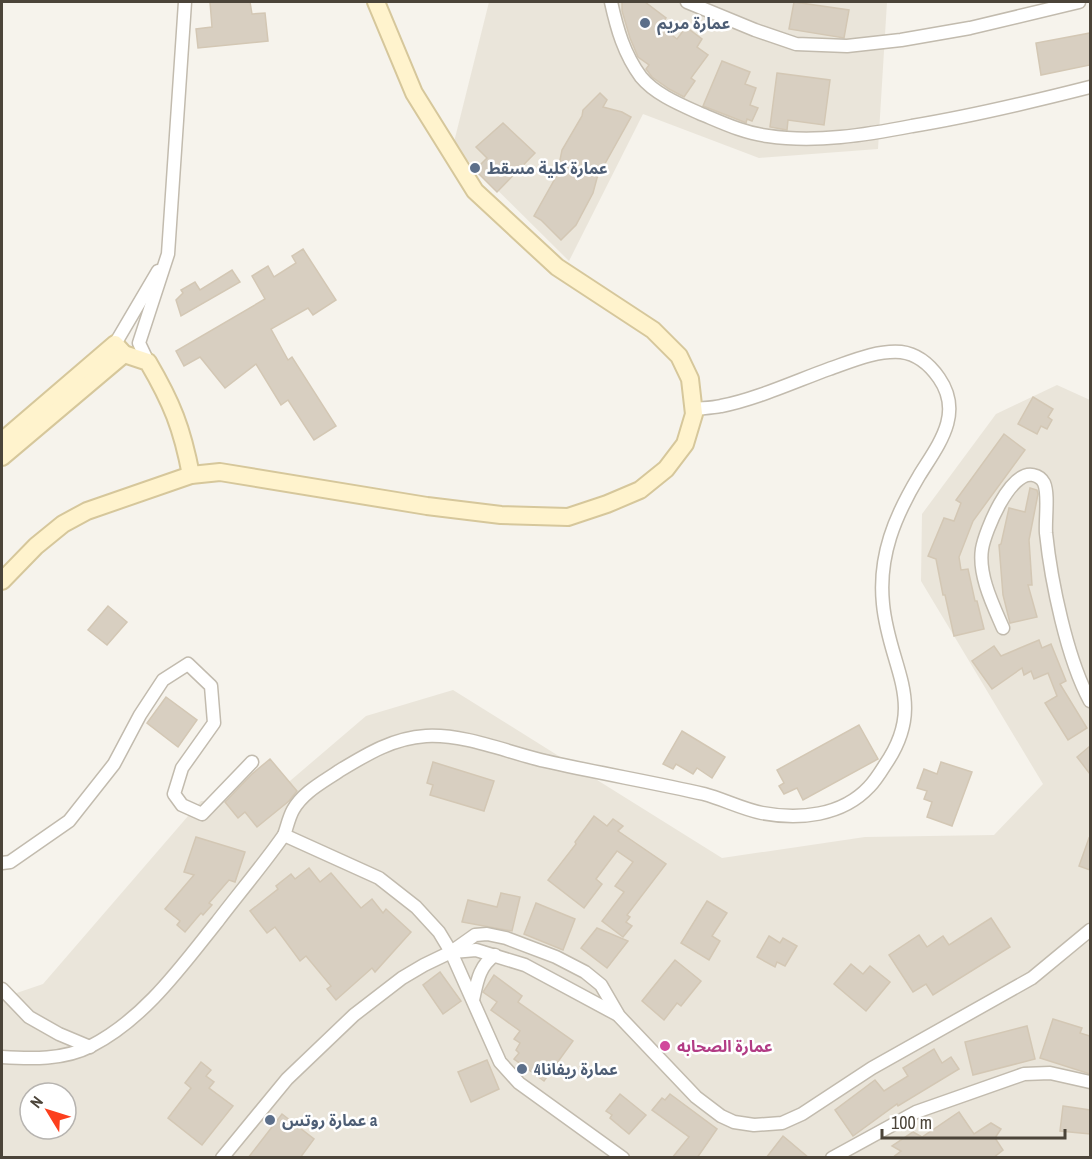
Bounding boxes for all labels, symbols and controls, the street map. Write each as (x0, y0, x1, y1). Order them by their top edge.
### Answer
place label: عمارة مريم (657, 12, 731, 36)
marker: عمارة مريم (638, 16, 652, 30)
place label: عمارة كلية مسقط (487, 157, 608, 179)
marker: عمارة كلية مسقط (468, 161, 482, 175)
place label: عمارة الصحابه (677, 1035, 773, 1057)
marker: عمارة الصحابه (658, 1039, 672, 1053)
place label: عمارة ريفانا4 (534, 1058, 618, 1080)
marker: عمارة ريفانا4 (515, 1062, 529, 1076)
north arrow (18, 1081, 78, 1141)
text: N (25, 1091, 48, 1112)
scale bar (882, 1102, 1065, 1140)
place label: عمارة روتس a (282, 1109, 378, 1131)
text: 100 m (891, 1110, 932, 1135)
marker: عمارة روتس a (263, 1113, 277, 1127)

